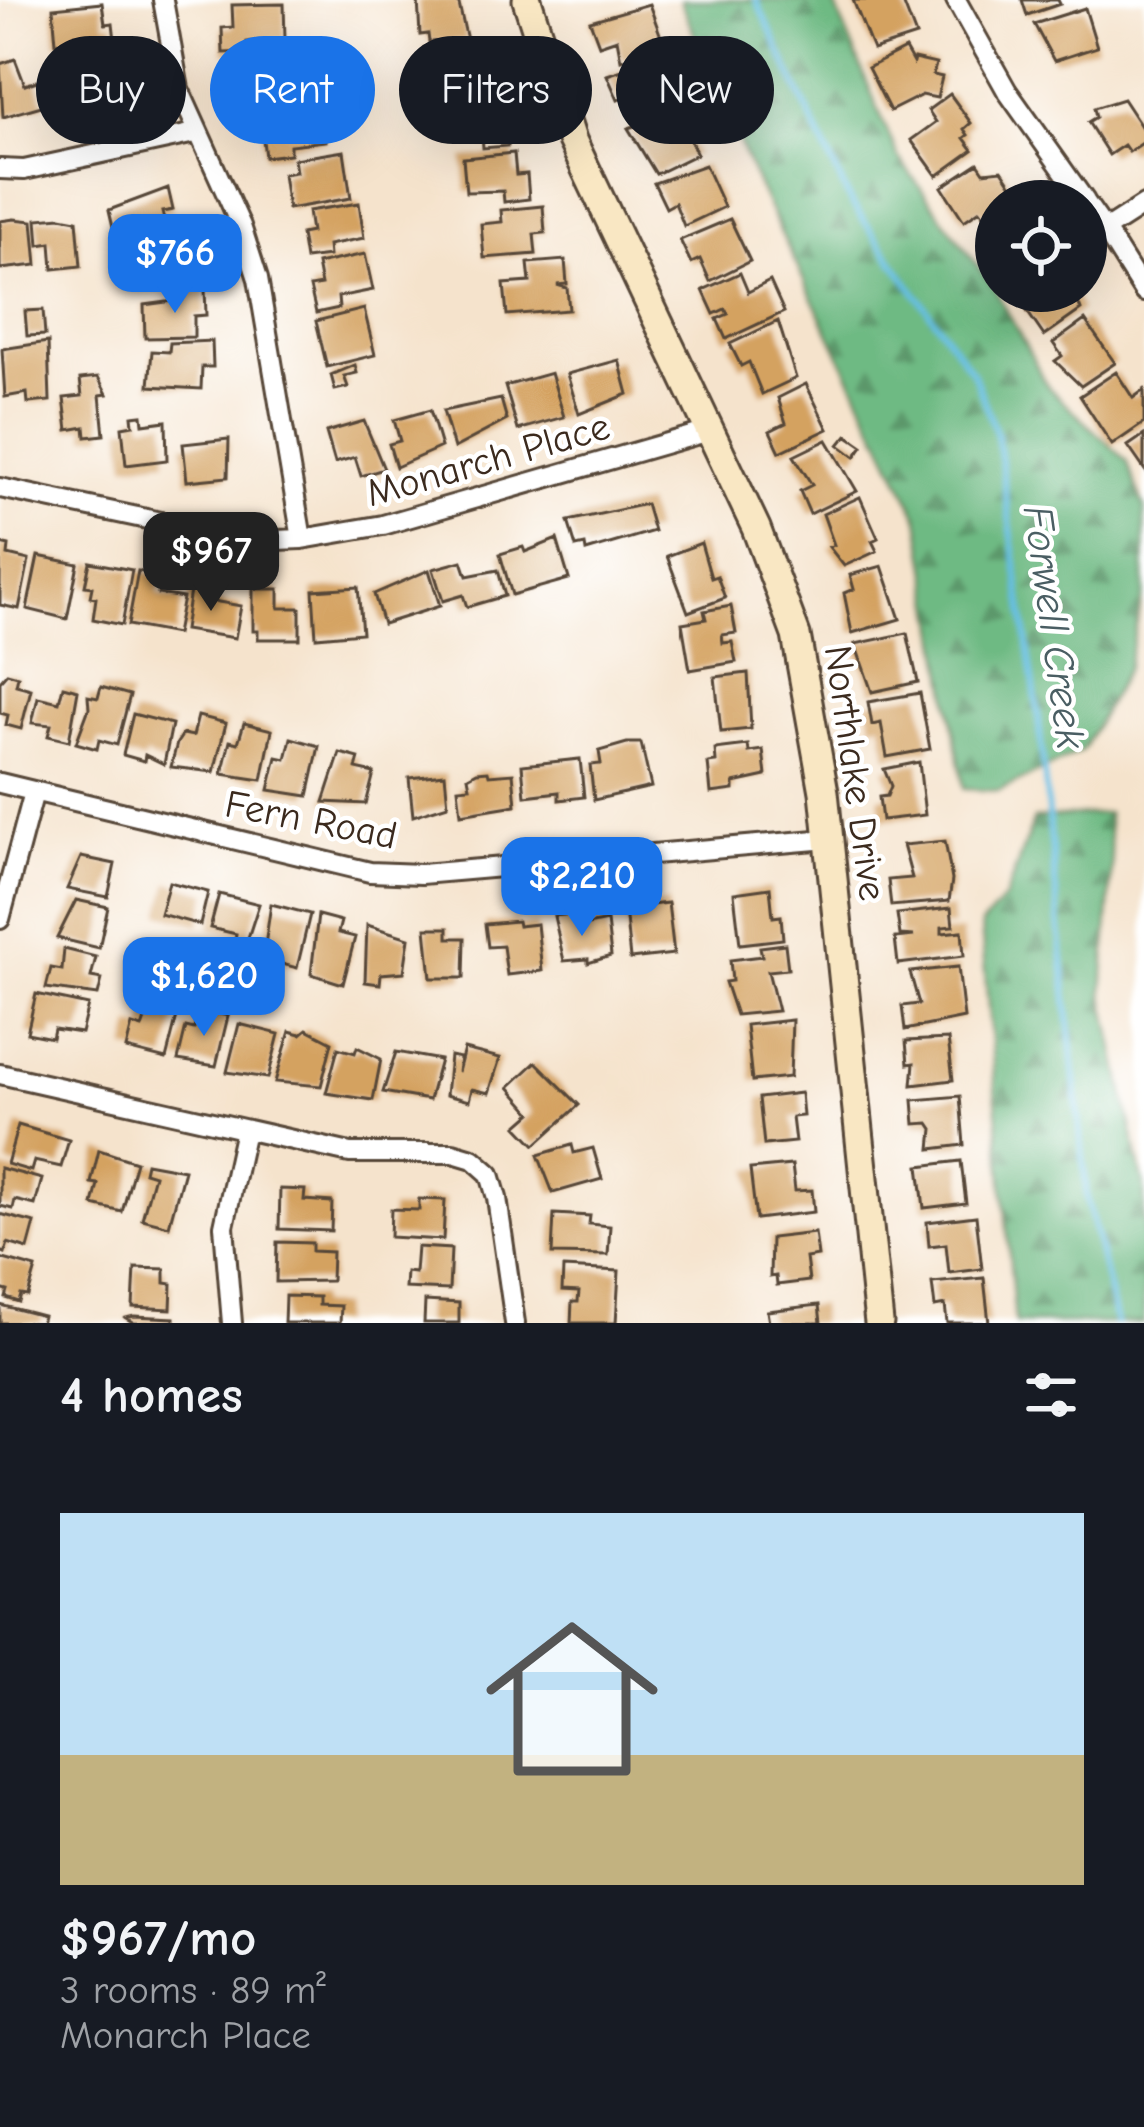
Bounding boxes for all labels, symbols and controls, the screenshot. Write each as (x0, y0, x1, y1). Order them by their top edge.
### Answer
chip: Buy (36, 36, 186, 144)
chip: Rent (210, 36, 375, 144)
chip: Filters (399, 36, 592, 144)
chip: New (616, 36, 774, 144)
map controls (975, 180, 1107, 312)
button: locate (975, 180, 1107, 312)
pin: $766 (104, 214, 246, 316)
text: $766 (135, 230, 215, 275)
street label: Monarch Place (361, 404, 615, 516)
water label: Forwell Creek (1013, 502, 1095, 752)
pin: $967 (140, 512, 282, 614)
text: $967 (170, 528, 252, 573)
street label: Northlake Drive (815, 643, 895, 903)
street label: Fern Road (221, 781, 401, 859)
pin: $2,210 (484, 837, 680, 939)
text: $2,210 (528, 853, 636, 898)
pin: $1,620 (106, 937, 302, 1039)
text: $1,620 (150, 953, 258, 998)
icon: filters (1018, 1362, 1084, 1428)
text: 4 homes (60, 1366, 243, 1425)
icon: home (464, 1591, 680, 1807)
text: $967/mo (60, 1909, 256, 1968)
text: 3 rooms · 89 m² (60, 1968, 326, 2013)
text: Monarch Place (60, 2013, 311, 2058)

